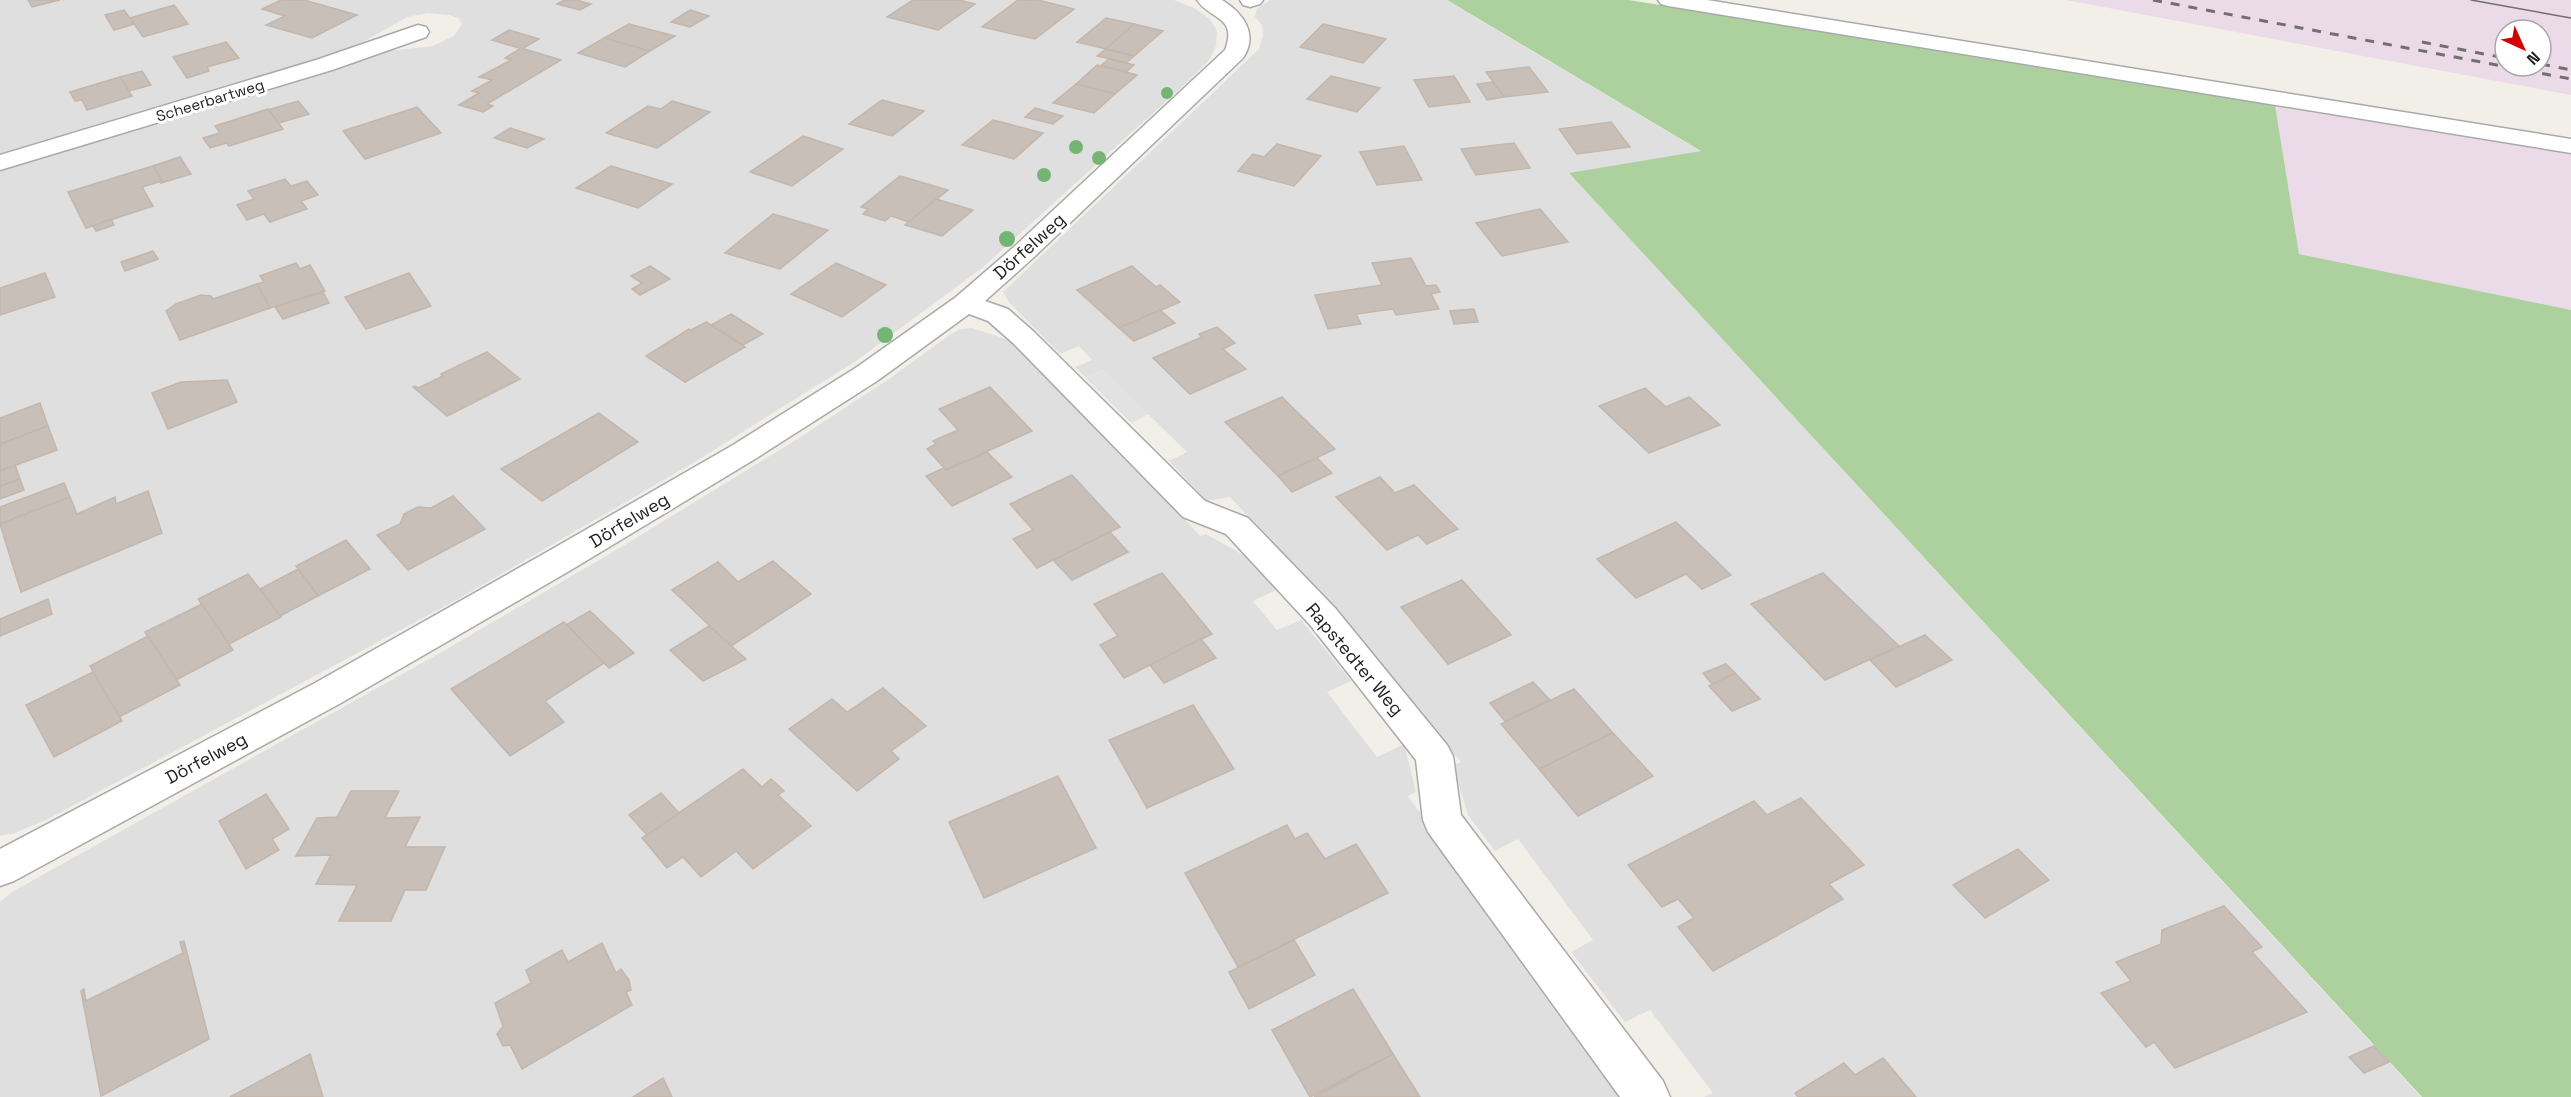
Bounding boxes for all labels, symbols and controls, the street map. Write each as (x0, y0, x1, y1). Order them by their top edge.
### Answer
north arrow (2493, 18, 2553, 78)
text: N (2522, 47, 2544, 69)
street label: Scheerbartweg (154, 75, 266, 125)
street label: Dörfelweg (988, 208, 1070, 284)
street label: Dörfelweg (585, 487, 673, 553)
street label: Rapstedter Weg (1301, 598, 1409, 720)
street label: Dörfelweg (161, 727, 251, 789)

